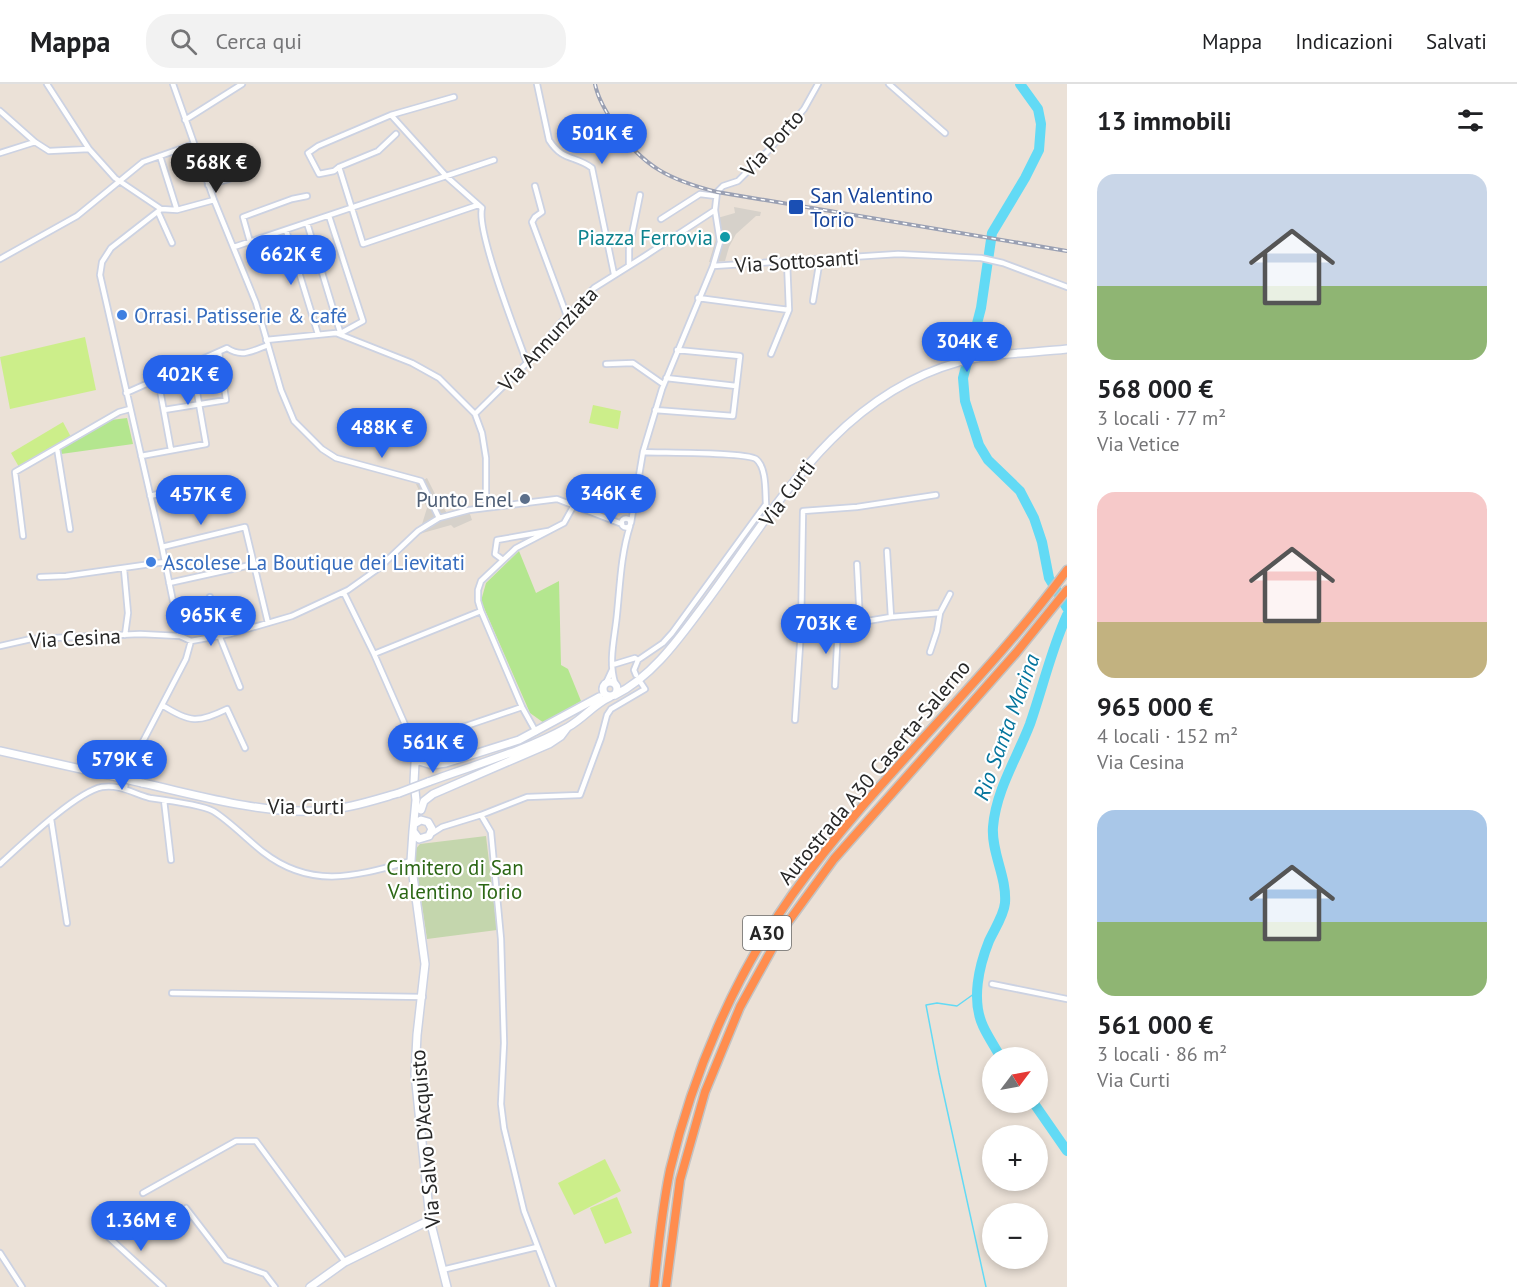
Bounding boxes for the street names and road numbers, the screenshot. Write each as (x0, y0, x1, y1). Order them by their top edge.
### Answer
street label: Via Porto (734, 104, 809, 183)
street label: Via Sottosanti (733, 243, 860, 279)
street label: Via Annunziata (492, 281, 604, 398)
street label: Via Curti (752, 454, 821, 533)
street label: Via Cesina (27, 622, 122, 654)
street label: Autostrada A30 Caserta-Salerno (772, 654, 976, 890)
street label: Via Curti (266, 793, 345, 820)
road number: A30 (743, 916, 791, 950)
street label: Via Salvo D'Acquisto (404, 1049, 446, 1230)

